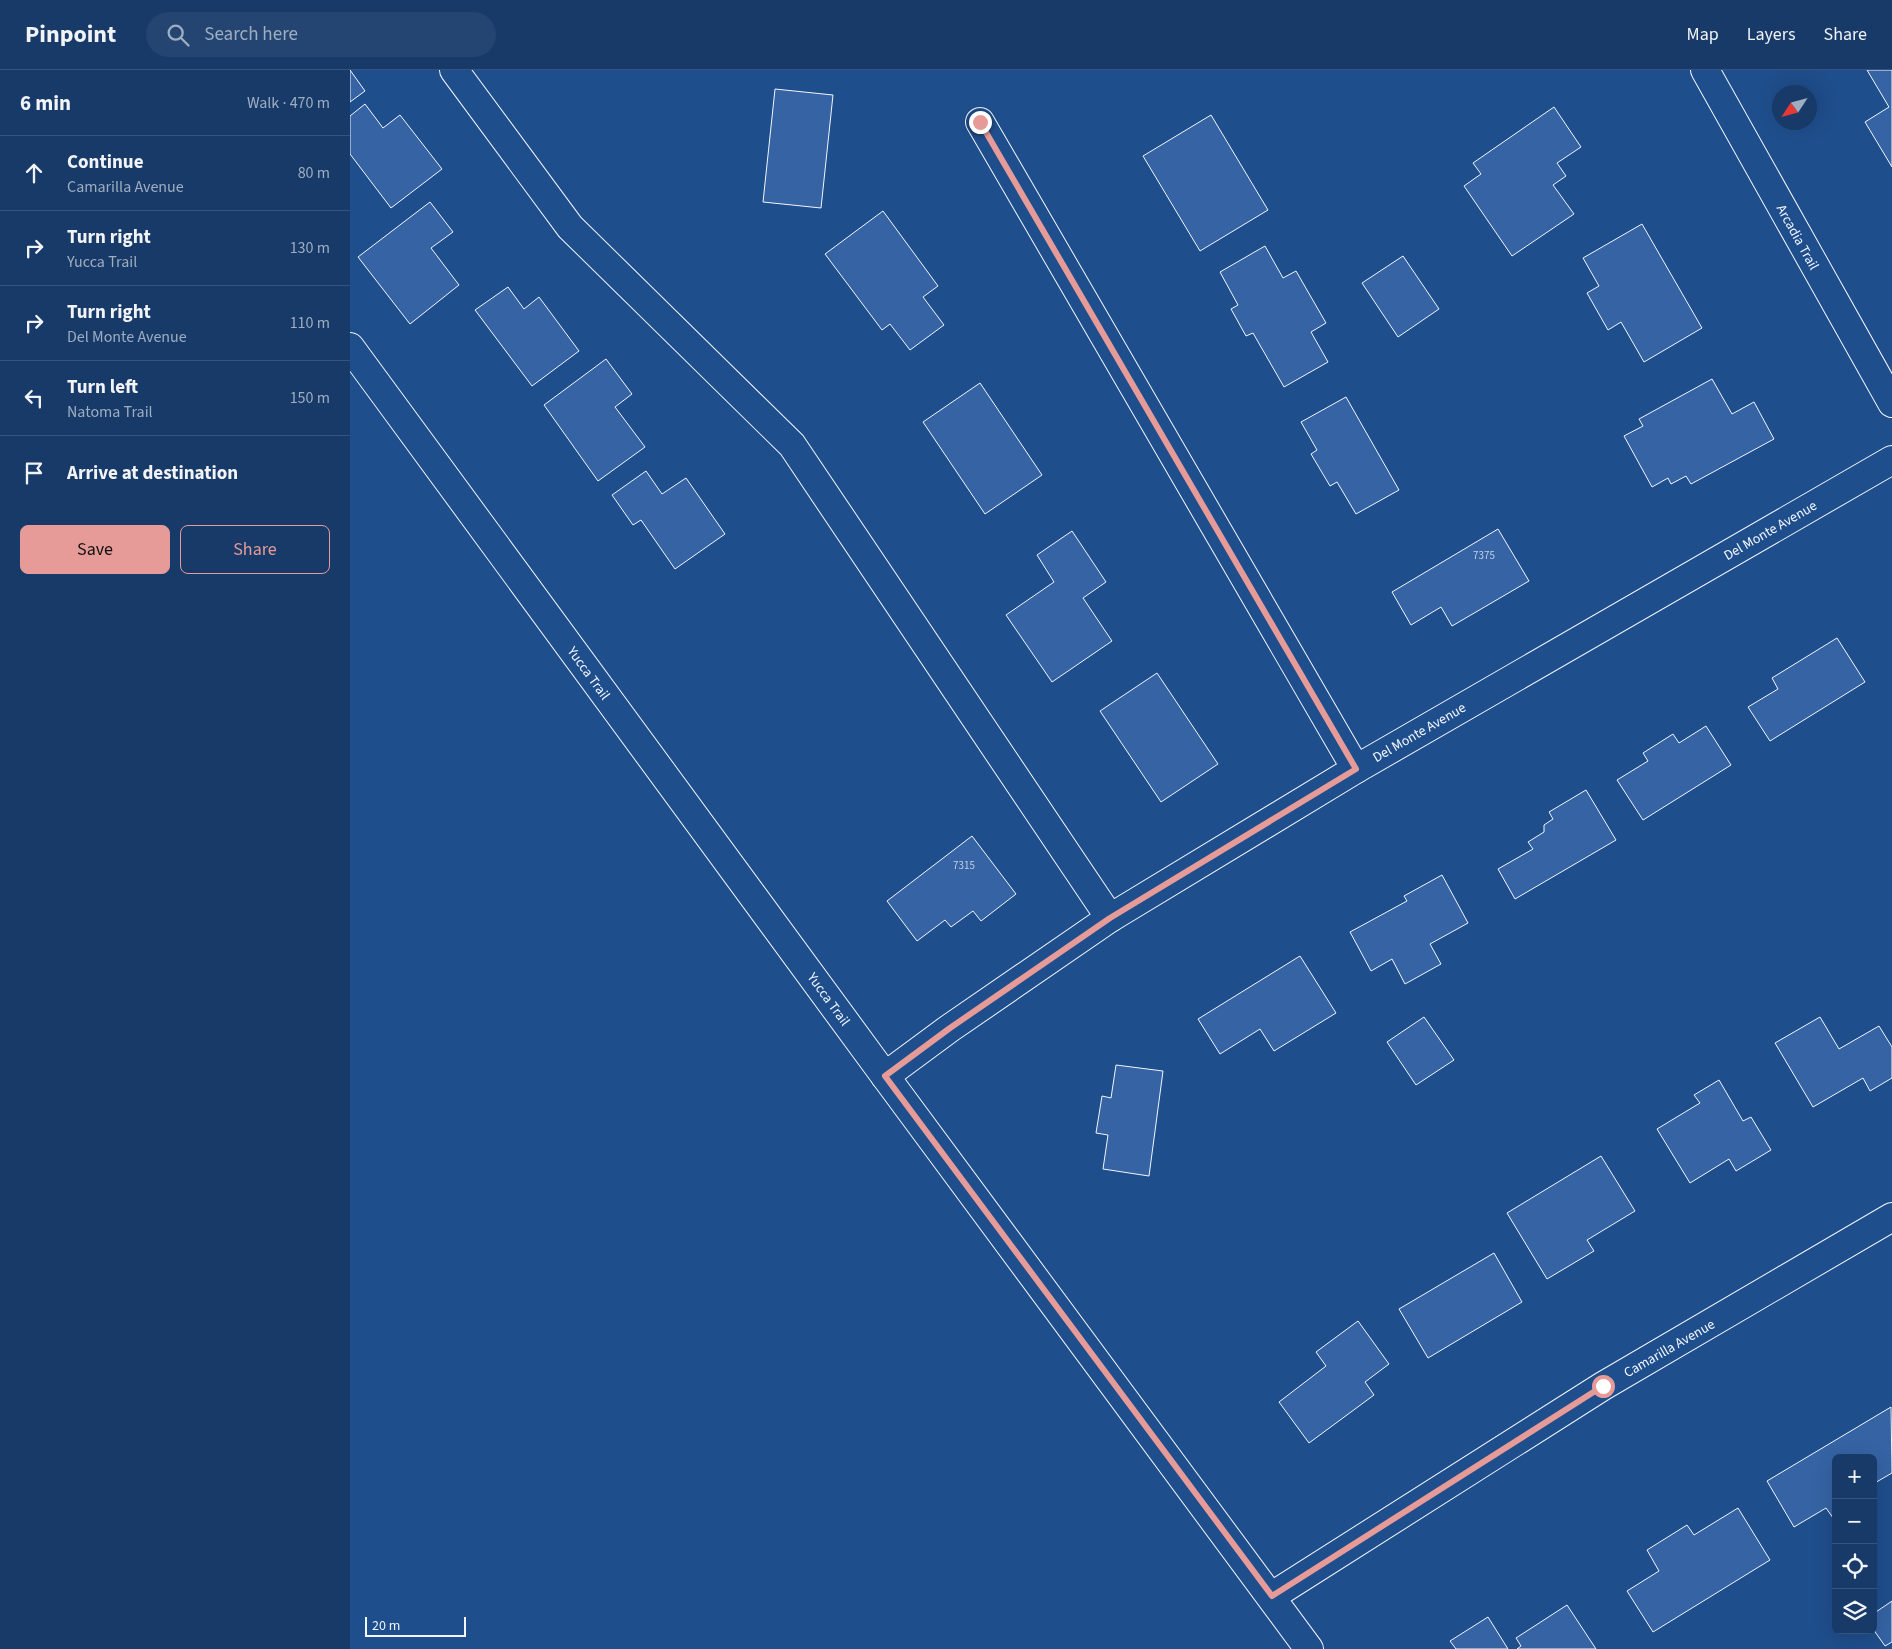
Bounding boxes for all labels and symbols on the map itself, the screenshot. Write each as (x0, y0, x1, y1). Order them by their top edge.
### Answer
north arrow (1772, 85, 1817, 130)
route end (969, 111, 992, 134)
street label: Arcadia Trail (1771, 201, 1824, 274)
street label: Del Monte Avenue (1720, 496, 1821, 566)
house number: 7375 (1473, 548, 1495, 563)
street label: Yucca Trail (561, 642, 615, 705)
street label: Del Monte Avenue (1369, 698, 1470, 768)
house number: 7315 (953, 858, 975, 873)
street label: Yucca Trail (801, 968, 855, 1031)
street label: Camarilla Avenue (1620, 1315, 1719, 1383)
route start (1592, 1375, 1615, 1398)
scale bar (365, 1614, 466, 1637)

